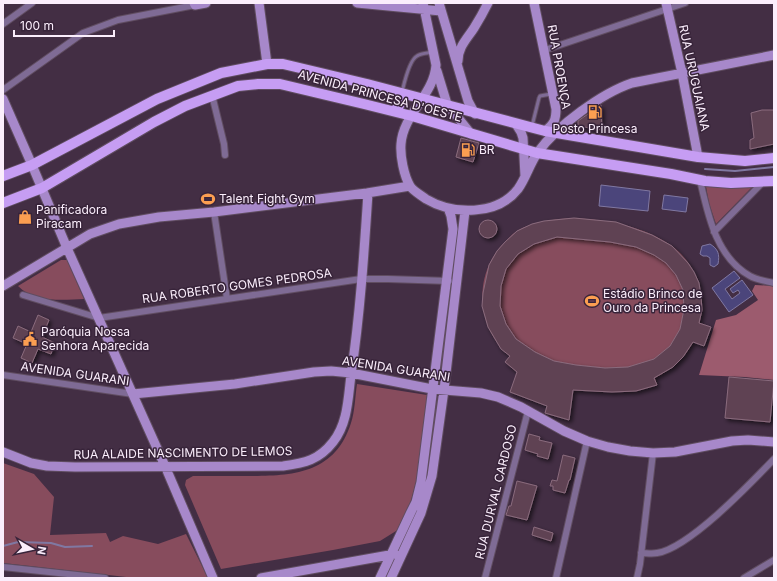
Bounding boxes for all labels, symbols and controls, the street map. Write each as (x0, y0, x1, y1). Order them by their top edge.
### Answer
scale bar (14, 12, 114, 38)
text: 100 m (20, 18, 54, 33)
street label: RUA PROENÇA (545, 23, 574, 110)
street label: RUA URUGUAIANA (676, 23, 713, 132)
street label: AVENIDA PRINCESA D'OESTE (296, 66, 464, 125)
fuel station icon: Posto Princesa (587, 104, 603, 120)
place label: Posto Princesa (553, 121, 637, 136)
fuel station icon: BR (460, 142, 476, 158)
place label: BR (479, 142, 495, 157)
sports icon: Talent Fight Gym (200, 191, 216, 207)
place label: Talent Fight Gym (219, 191, 315, 206)
place label: Panificadora Piracam (36, 202, 107, 231)
shop icon: Panificadora Piracam (17, 209, 33, 225)
street label: RUA ROBERTO GOMES PEDROSA (141, 265, 333, 306)
place label: Estádio Brinco de Ouro da Princesa (603, 286, 702, 315)
sports icon: Estádio Brinco de Ouro da Princesa (584, 293, 600, 309)
place label: Paróquia Nossa Senhora Aparecida (41, 324, 149, 353)
public building icon: Paróquia Nossa Senhora Aparecida (22, 331, 38, 347)
street label: AVENIDA GUARANI (341, 353, 451, 384)
street label: AVENIDA GUARANI (20, 358, 130, 389)
street label: RUA DURVAL CARDOSO (472, 423, 520, 561)
street label: RUA ALAIDE NASCIMENTO DE LEMOS (73, 443, 293, 462)
north arrow (12, 529, 52, 569)
text: N (34, 545, 49, 556)

